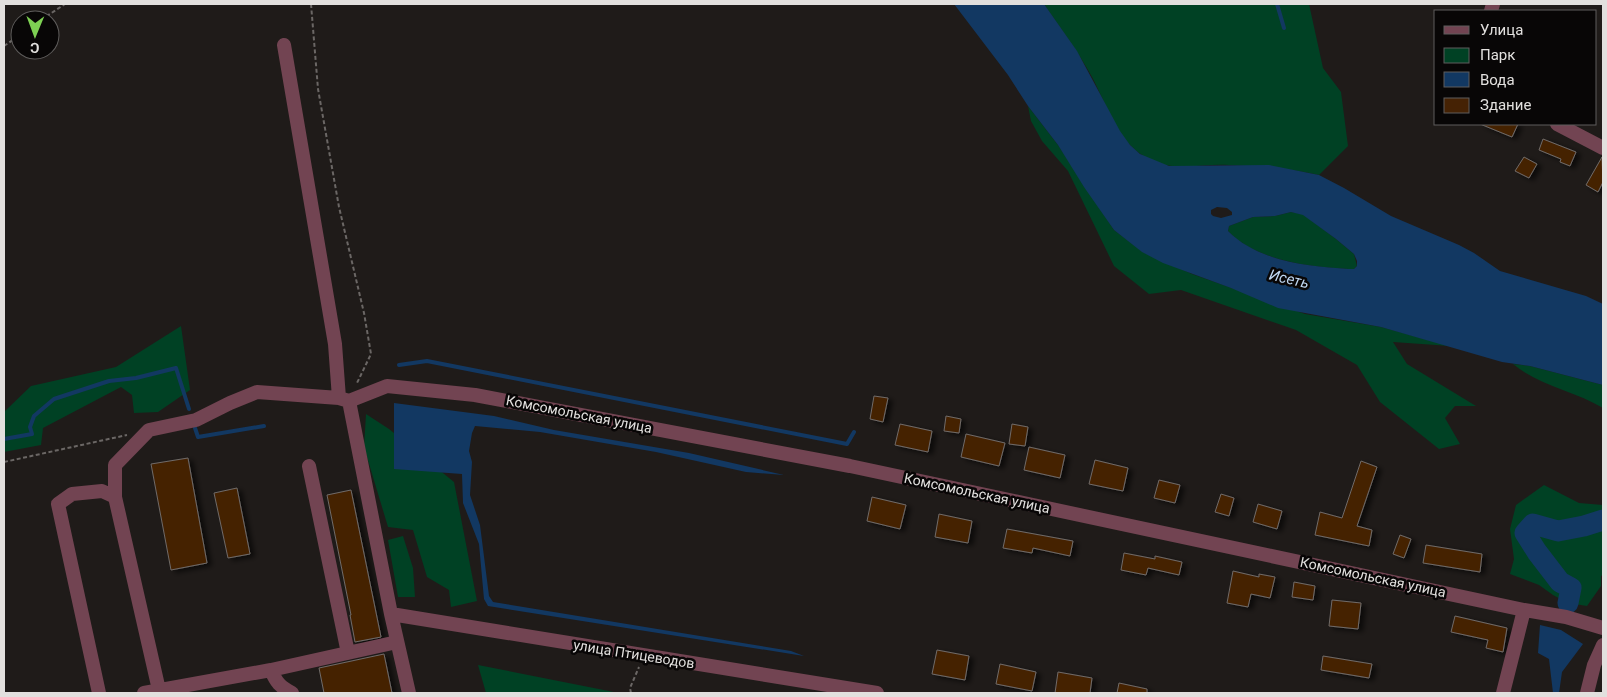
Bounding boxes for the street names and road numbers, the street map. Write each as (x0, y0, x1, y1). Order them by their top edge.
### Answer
street label: Комсомольская улица (505, 392, 653, 436)
street label: Комсомольская улица (903, 470, 1051, 516)
street label: Комсомольская улица (1299, 554, 1447, 600)
street label: улица Птицеводов (572, 637, 696, 671)

